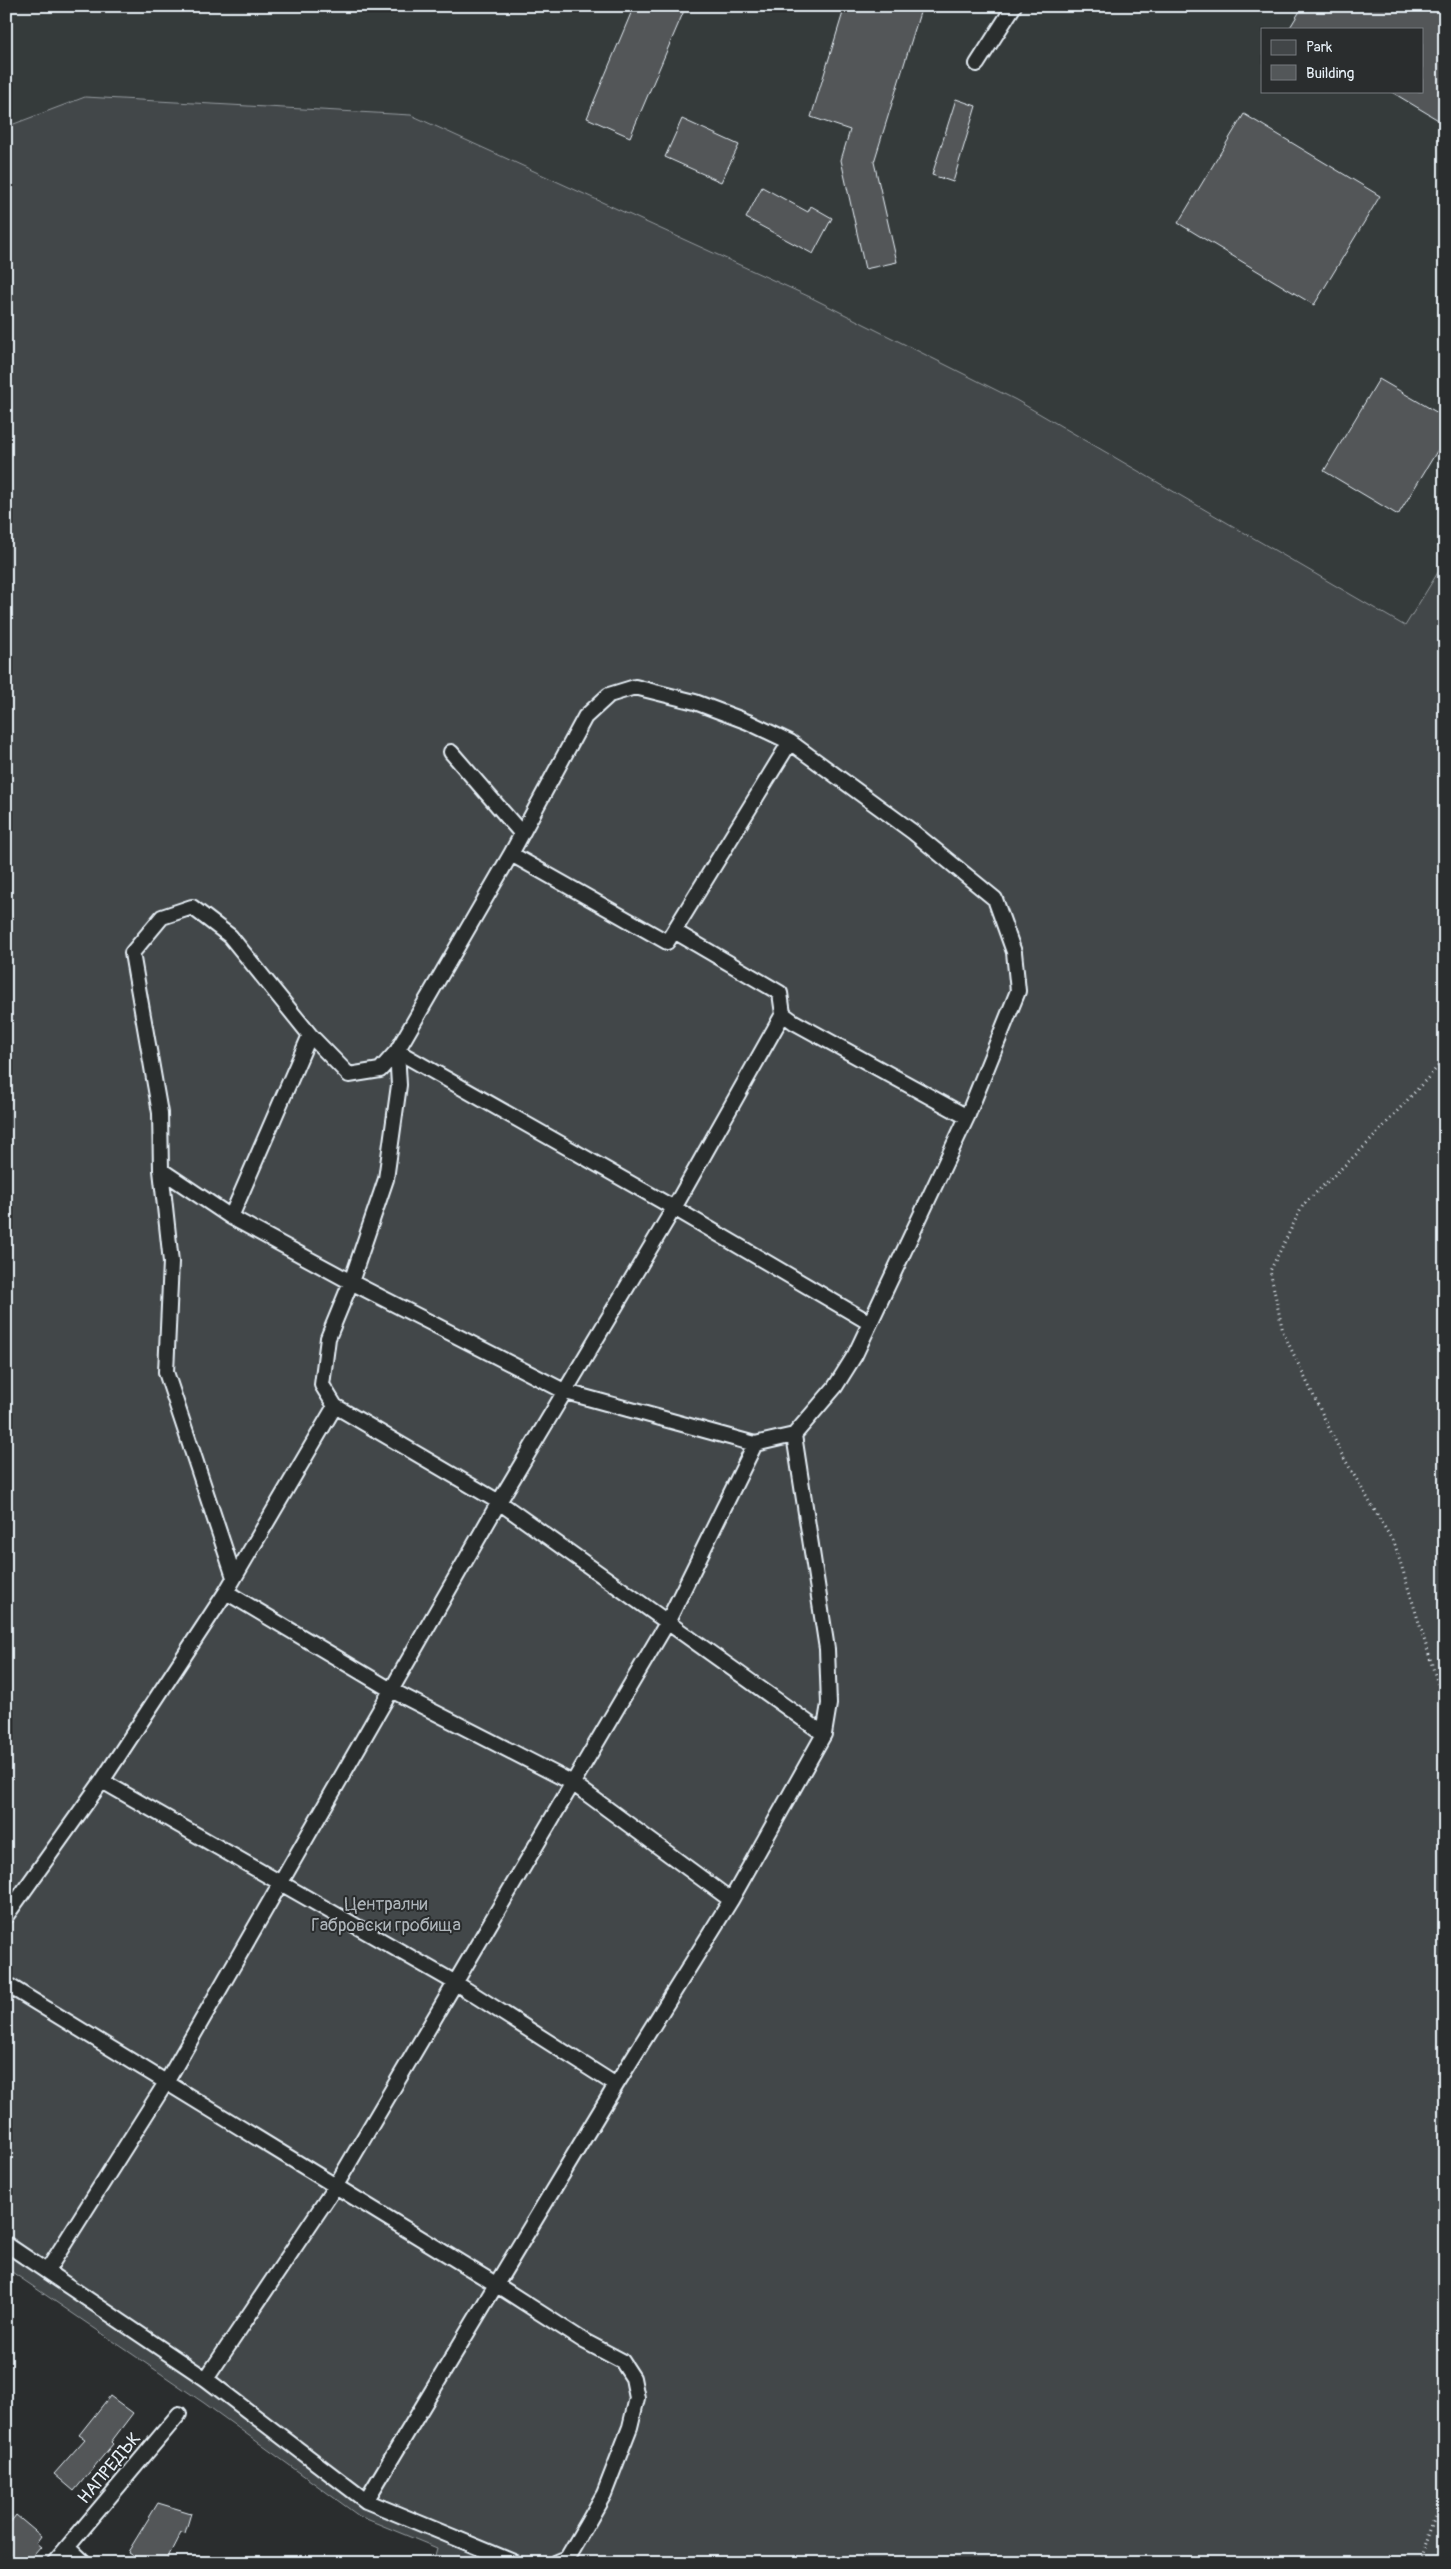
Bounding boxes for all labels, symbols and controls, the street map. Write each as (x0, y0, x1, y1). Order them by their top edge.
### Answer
legend (1261, 28, 1424, 92)
text: Park (1306, 38, 1333, 57)
text: Building (1306, 64, 1354, 83)
park label: Централни Габровски гробища (311, 1893, 461, 1937)
street label: НАПРЕДЪК (73, 2428, 146, 2509)

